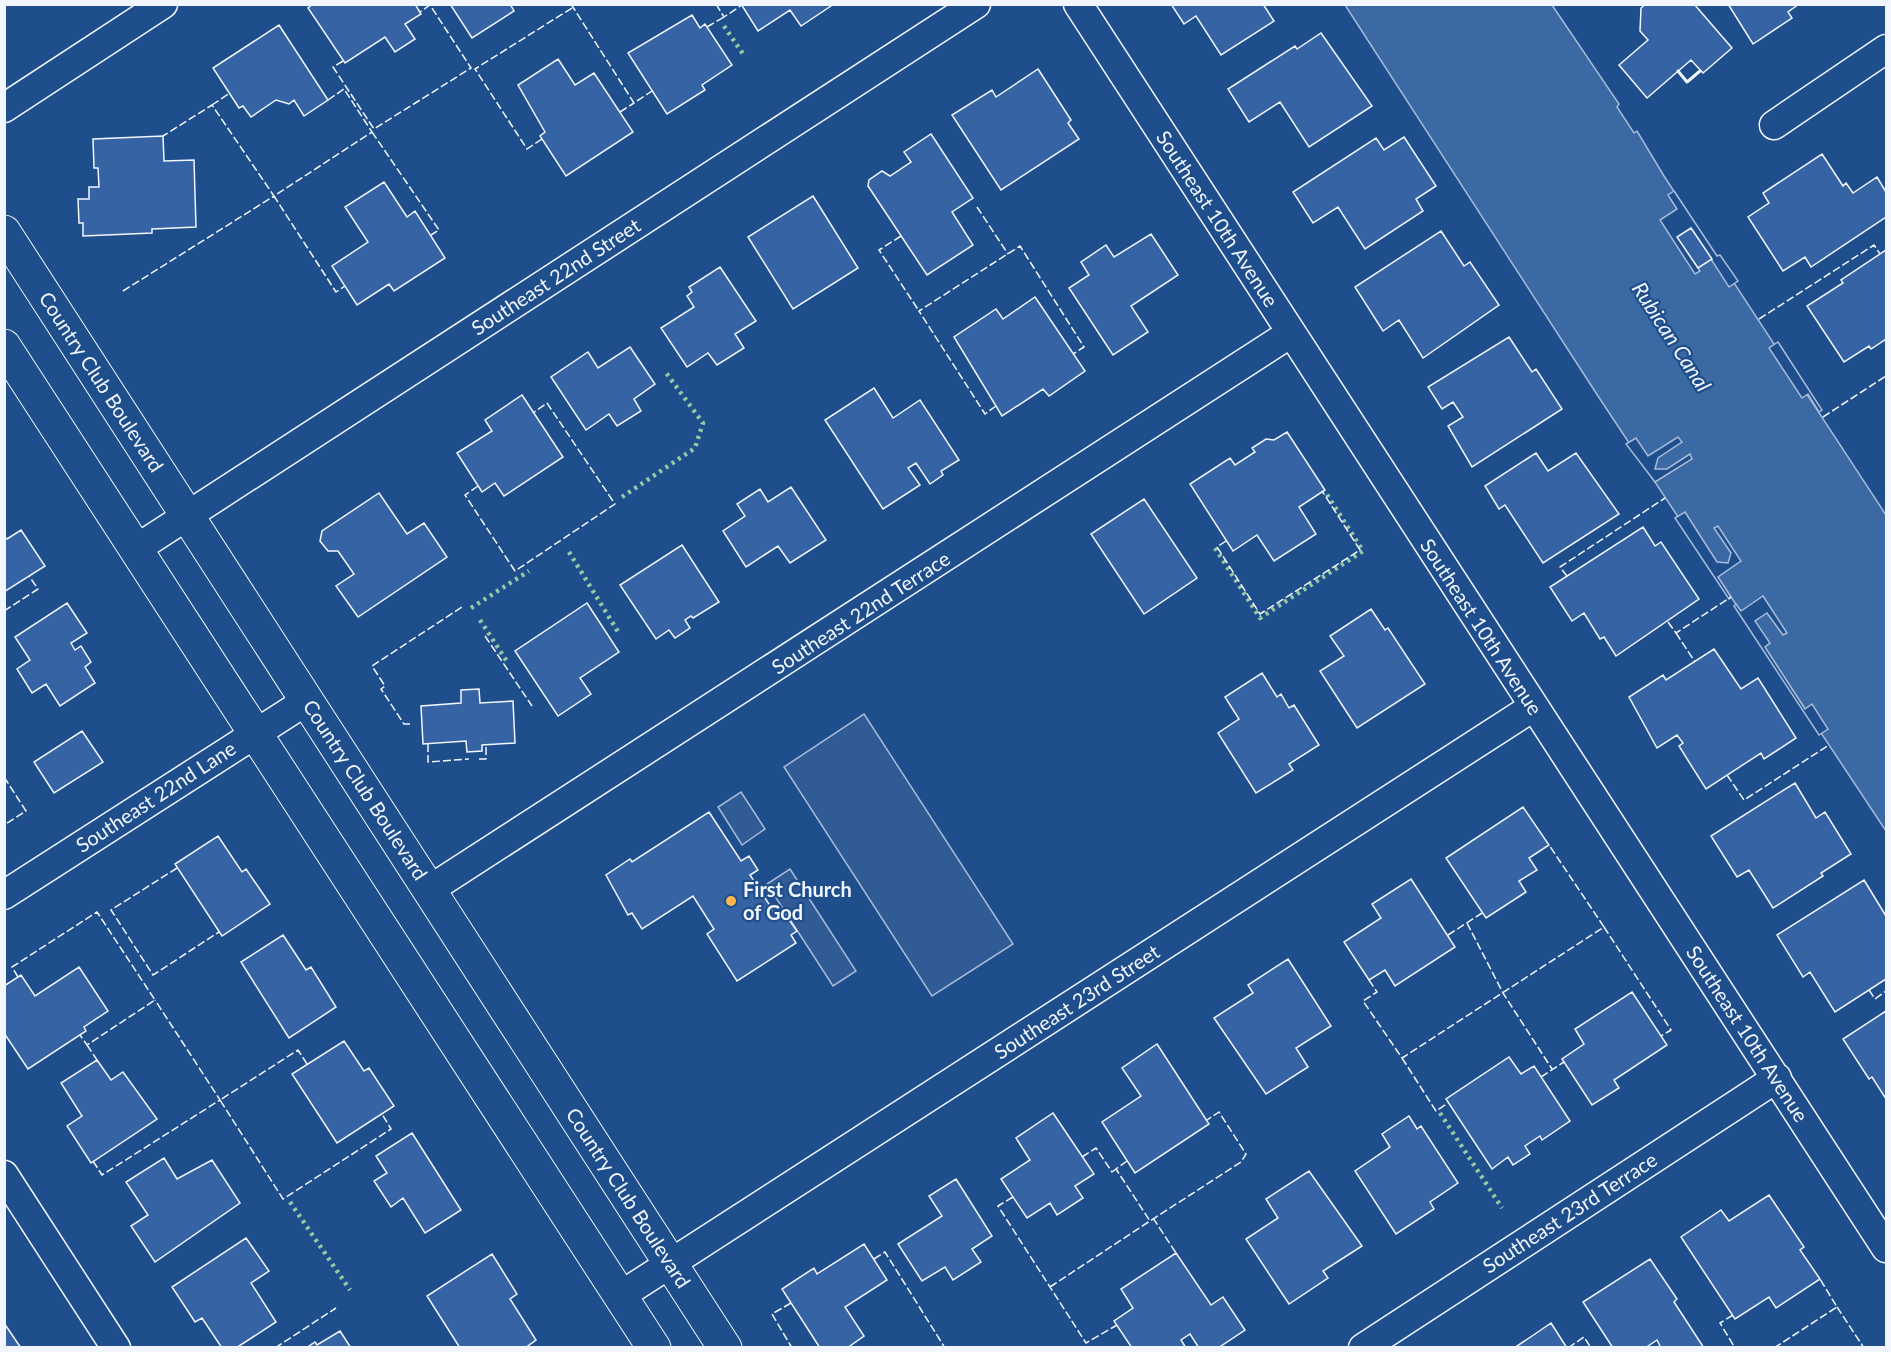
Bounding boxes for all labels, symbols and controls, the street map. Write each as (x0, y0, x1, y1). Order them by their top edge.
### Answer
street label: Southeast 10th Avenue (1152, 126, 1284, 311)
street label: Southeast 22nd Street (467, 213, 644, 340)
water label: Rubican Canal (1628, 277, 1717, 396)
street label: Country Club Boulevard (35, 287, 169, 476)
street label: Southeast 10th Avenue (1416, 534, 1548, 719)
street label: Southeast 22nd Terrace (767, 546, 954, 679)
street label: Country Club Boulevard (299, 695, 433, 884)
street label: Southeast 22nd Lane (71, 736, 240, 857)
place label: First Church of God (743, 877, 852, 924)
marker: First Church of God (724, 894, 738, 908)
street label: Southeast 23rd Street (989, 939, 1164, 1064)
street label: Southeast 10th Avenue (1682, 941, 1814, 1126)
street label: Country Club Boulevard (562, 1103, 696, 1292)
street label: Southeast 23rd Terrace (1478, 1147, 1661, 1278)

